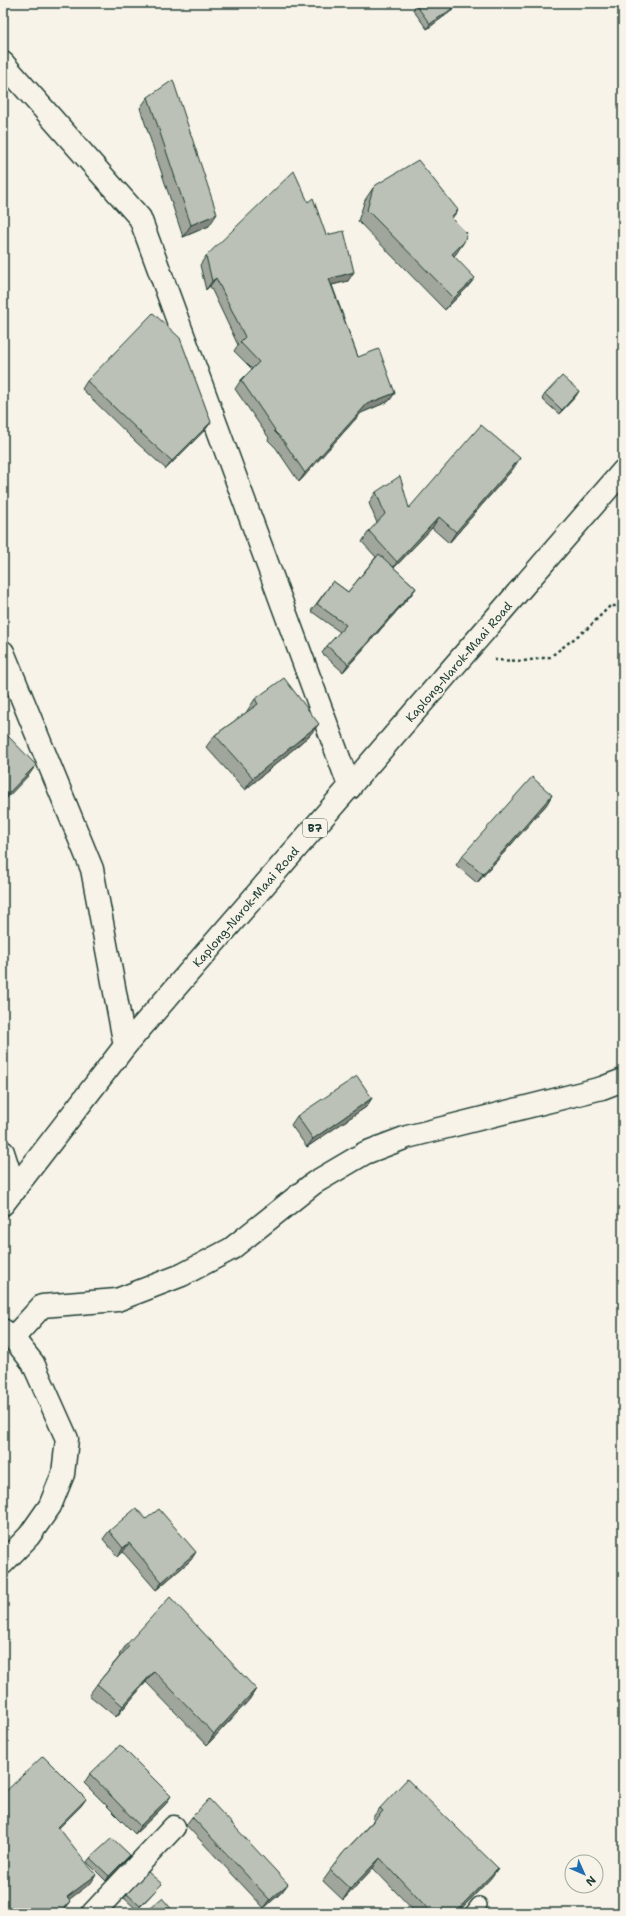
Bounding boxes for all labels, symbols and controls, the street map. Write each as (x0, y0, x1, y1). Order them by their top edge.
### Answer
street label: Kaplong-Narok-Maai Road (402, 598, 516, 726)
road number: B7 (303, 819, 327, 837)
street label: Kaplong-Narok-Maai Road (189, 843, 303, 971)
north arrow (564, 1854, 604, 1894)
text: N (582, 1872, 599, 1889)

